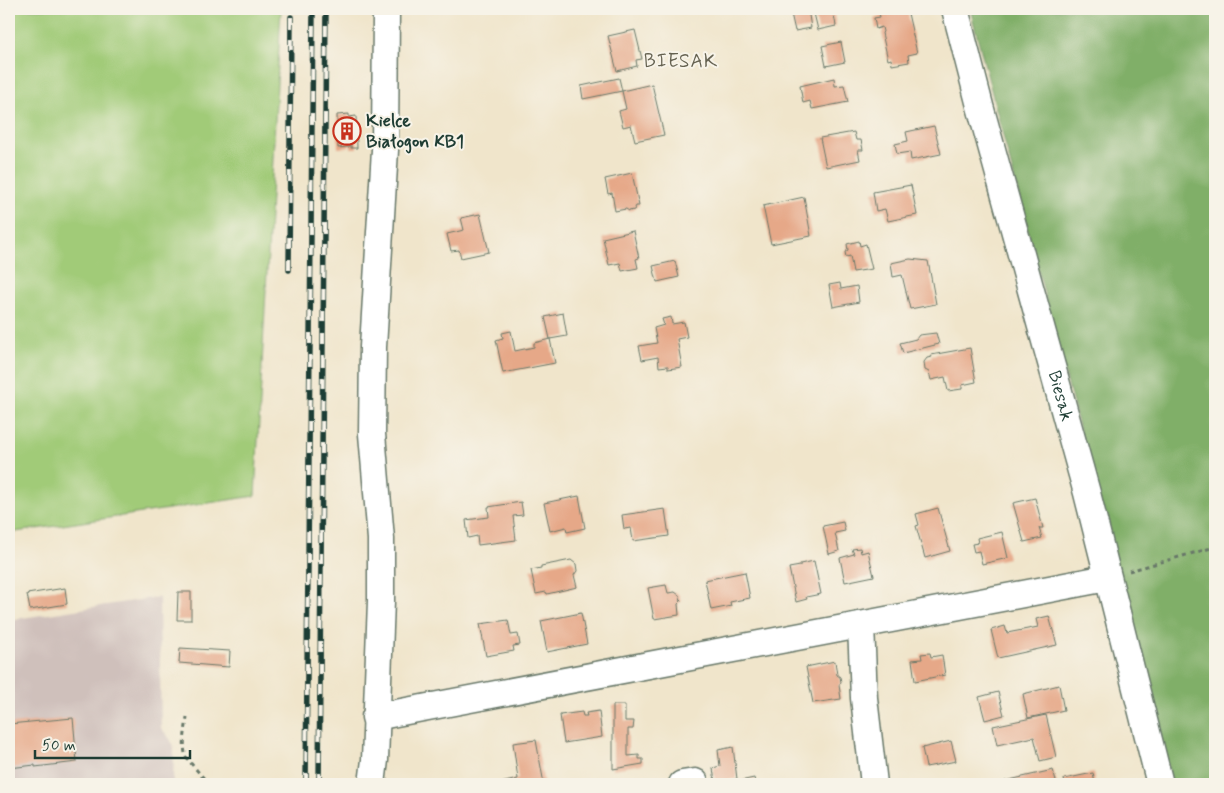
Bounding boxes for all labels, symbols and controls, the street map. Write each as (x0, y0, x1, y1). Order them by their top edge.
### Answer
district label: BIESAK (644, 49, 718, 74)
place label: Kielce Białogon KB1 (366, 109, 464, 154)
building icon: Kielce Białogon KB1 (332, 116, 362, 146)
street label: Biesak (1042, 368, 1079, 424)
scale bar (35, 728, 190, 760)
text: 50 m (42, 736, 76, 756)

